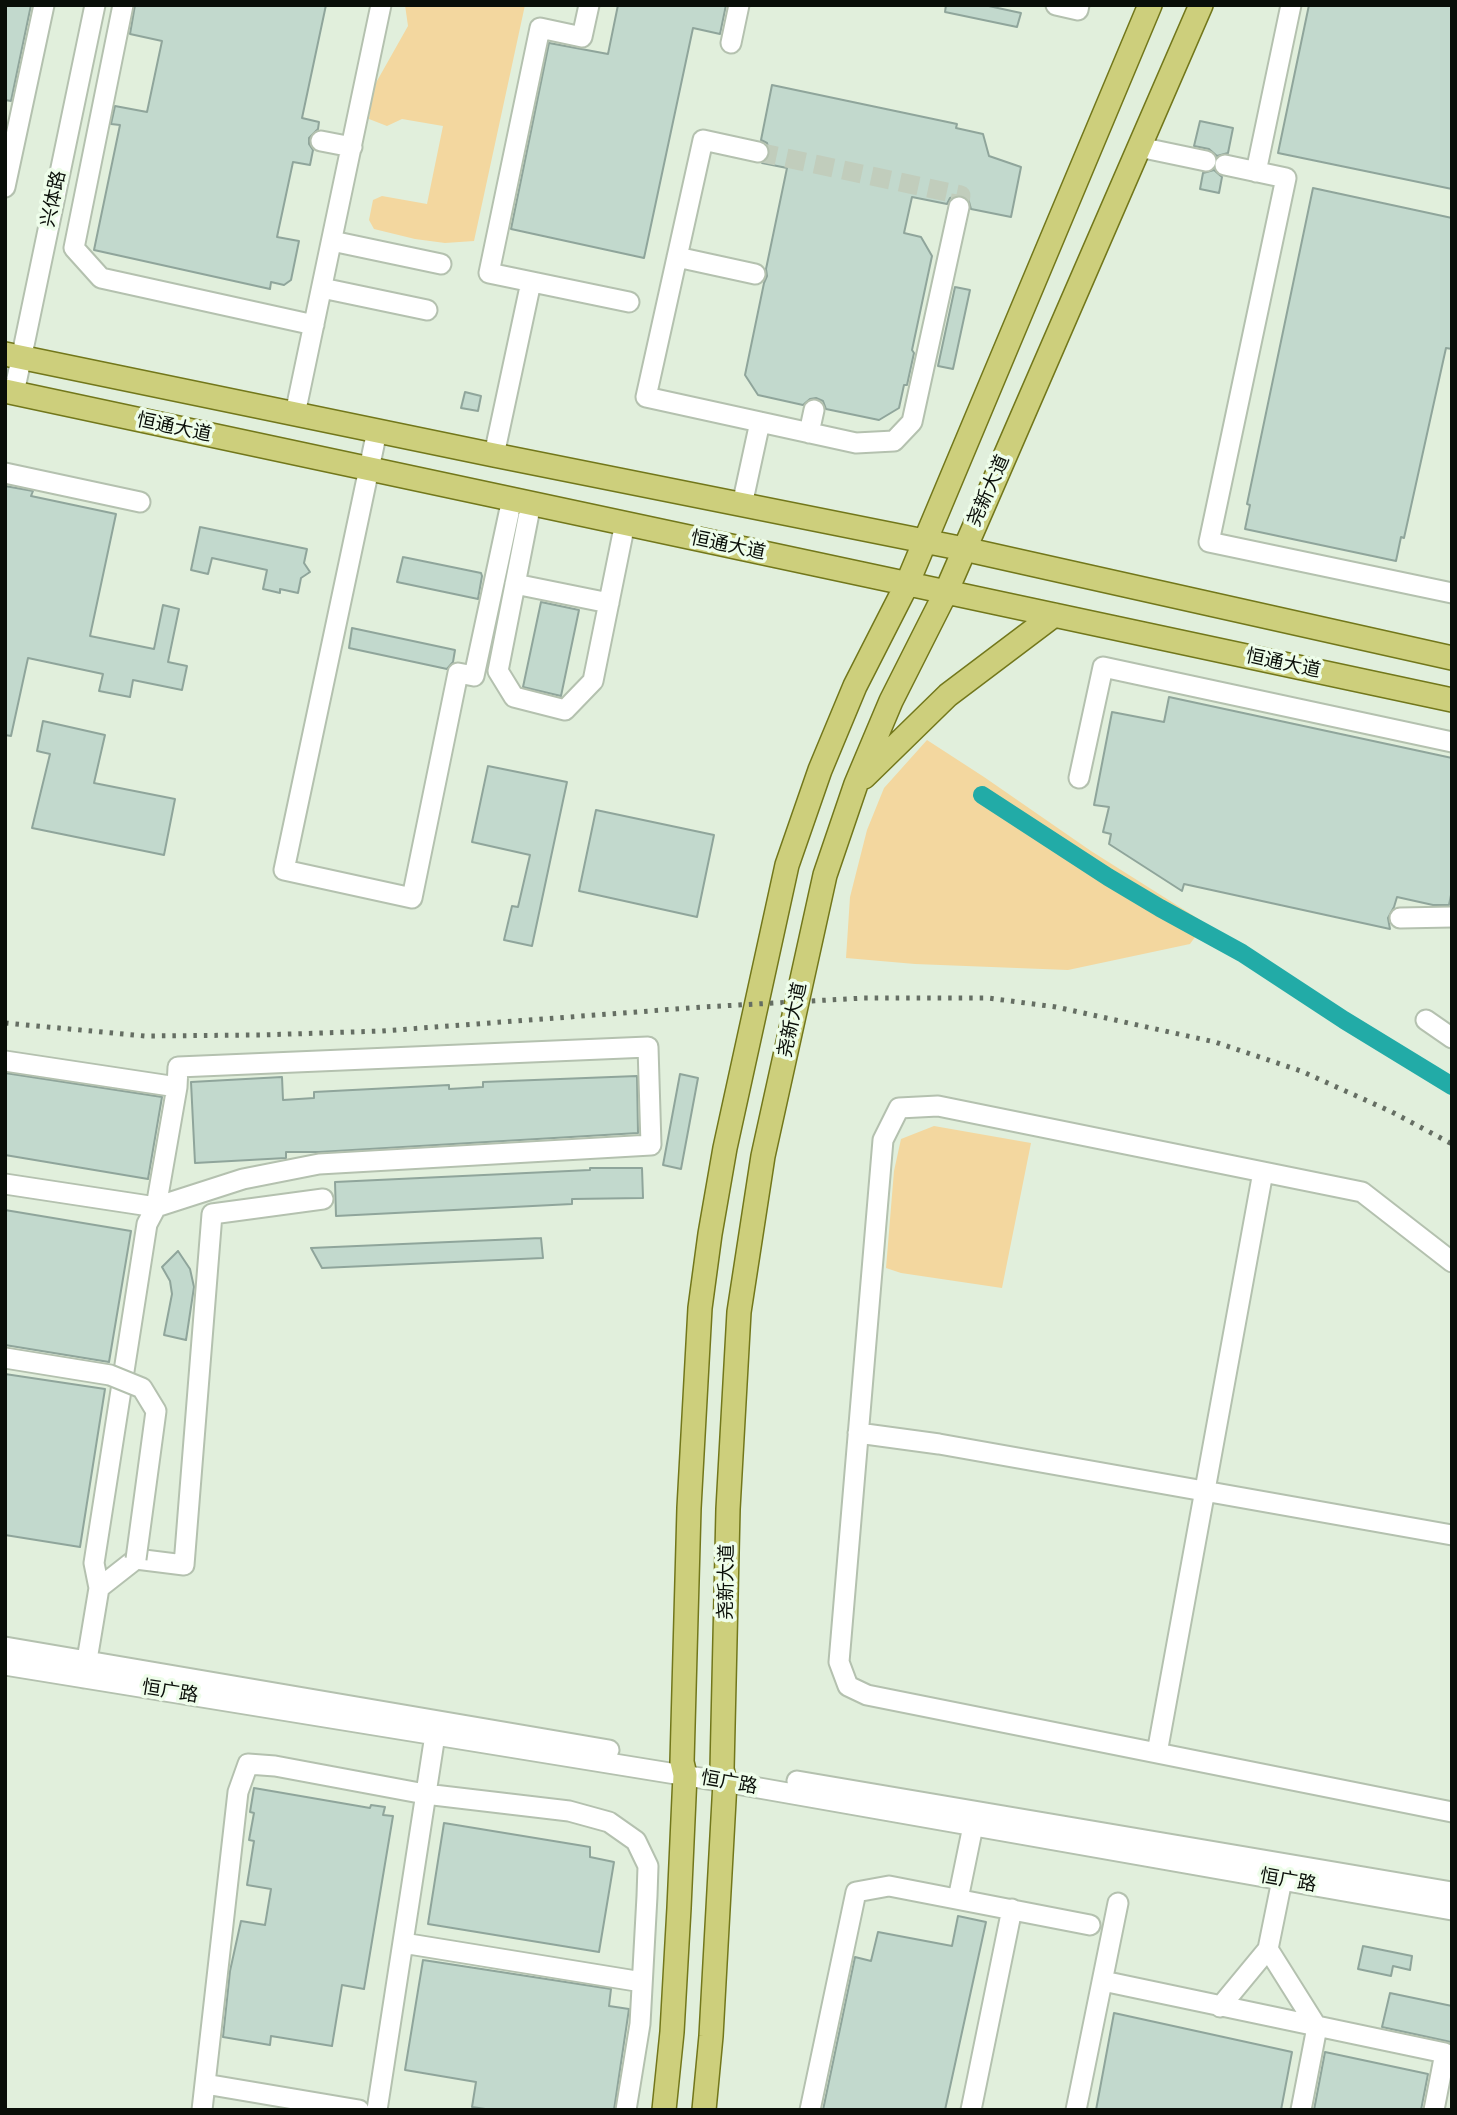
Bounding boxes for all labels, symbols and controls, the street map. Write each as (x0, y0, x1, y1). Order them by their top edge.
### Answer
street label: 兴体路 (37, 169, 71, 229)
street label: 恒通大道 (134, 409, 214, 447)
street label: 尧新大道 (963, 452, 1015, 530)
street label: 恒通大道 (688, 527, 768, 565)
street label: 恒通大道 (1243, 645, 1323, 683)
street label: 尧新大道 (774, 980, 812, 1060)
street label: 尧新大道 (715, 1544, 739, 1620)
street label: 恒广路 (140, 1676, 200, 1708)
street label: 恒广路 (699, 1767, 759, 1799)
street label: 恒广路 (1258, 1865, 1318, 1897)

